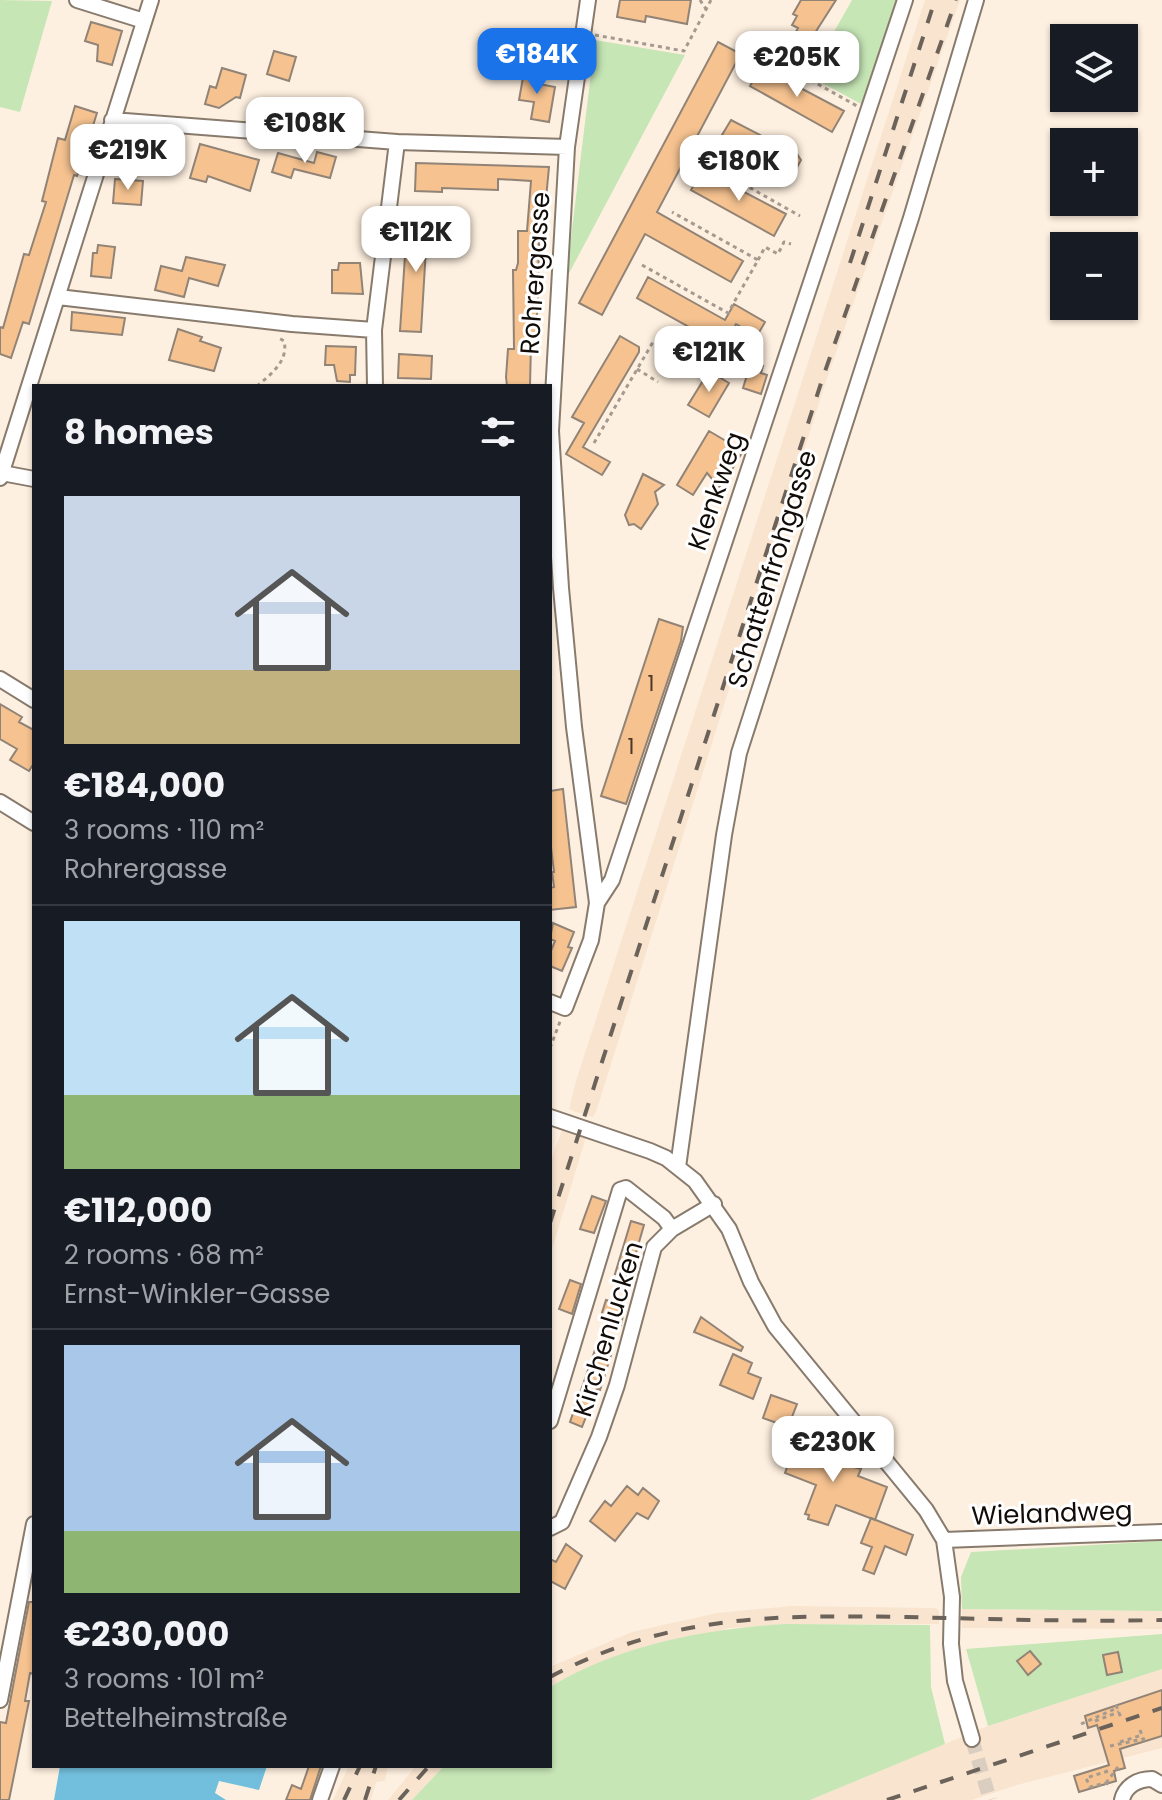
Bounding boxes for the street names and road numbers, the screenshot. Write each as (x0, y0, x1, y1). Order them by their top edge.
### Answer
street label: Rohrergasse (511, 190, 559, 356)
street label: Klenkweg (679, 427, 753, 555)
street label: Schattenfrohgasse (719, 446, 825, 692)
street label: Kirchenlucken (564, 1237, 652, 1421)
street label: Wielandweg (971, 1492, 1133, 1534)

